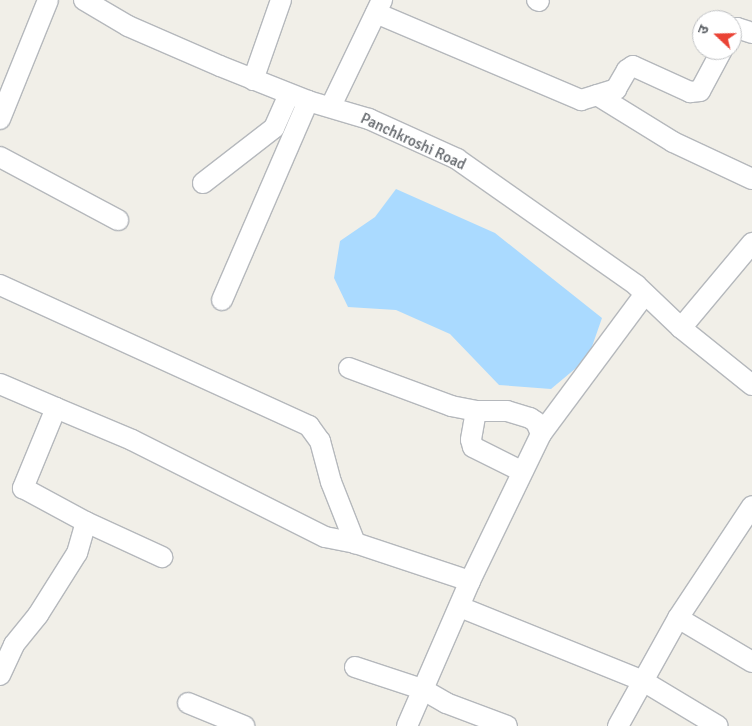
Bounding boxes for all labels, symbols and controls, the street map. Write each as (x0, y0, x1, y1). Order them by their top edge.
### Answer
north arrow (692, 10, 742, 60)
text: उ (694, 23, 713, 37)
street label: Panchkroshi Road (358, 110, 468, 174)

